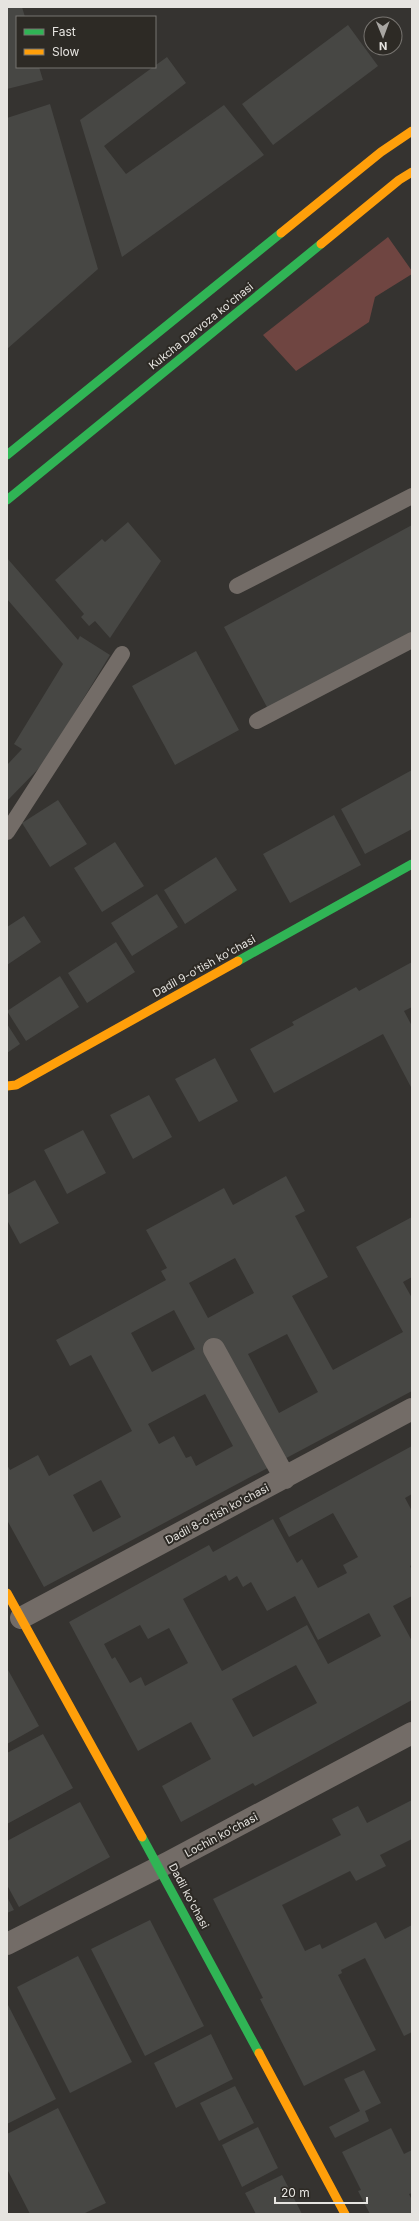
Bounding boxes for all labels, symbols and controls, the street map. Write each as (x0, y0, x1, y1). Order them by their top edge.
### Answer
legend (16, 16, 156, 68)
north arrow (363, 16, 403, 56)
text: Fast (52, 24, 76, 39)
text: N (379, 39, 387, 53)
text: Slow (52, 44, 80, 59)
street label: Kukcha Darvoza ko'chasi (146, 280, 256, 372)
street label: Dadil 9-o'tish ko'chasi (150, 932, 258, 1000)
street label: Dadil 8-o'tish ko'chasi (163, 1481, 271, 1547)
street label: Lochin ko'chasi (182, 1810, 260, 1860)
street label: Dadil ko'chasi (166, 1861, 212, 1931)
scale bar (275, 2179, 367, 2205)
text: 20 m (281, 2185, 310, 2200)

